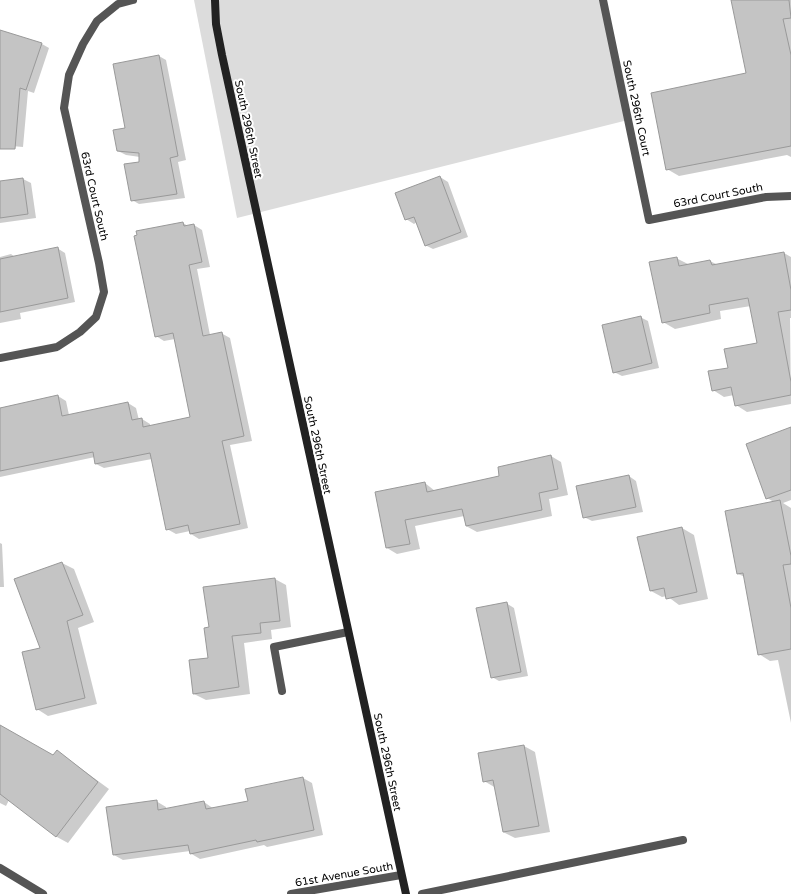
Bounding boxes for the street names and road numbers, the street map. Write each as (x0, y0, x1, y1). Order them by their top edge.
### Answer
street label: South 296th Court (620, 59, 653, 157)
street label: South 296th Street (232, 79, 265, 179)
street label: 63rd Court South (78, 150, 111, 242)
street label: 63rd Court South (672, 180, 764, 211)
street label: South 296th Street (301, 395, 334, 495)
street label: South 296th Street (371, 712, 404, 812)
street label: 61st Avenue South (294, 859, 394, 890)

